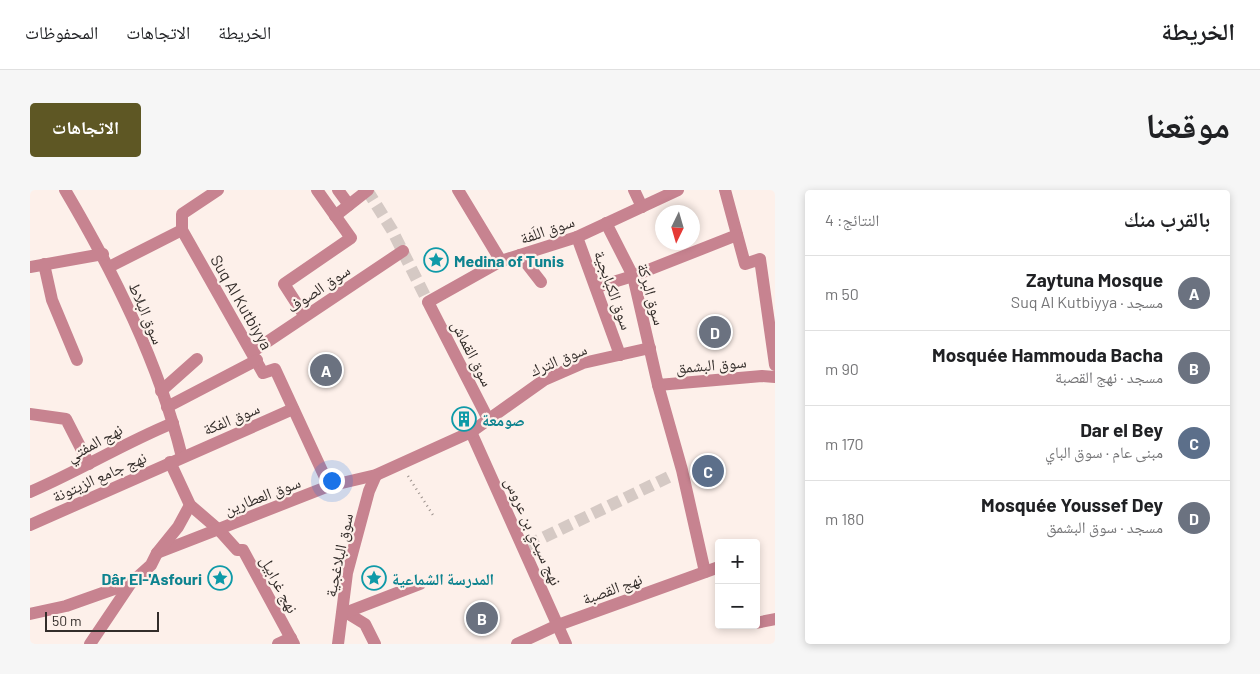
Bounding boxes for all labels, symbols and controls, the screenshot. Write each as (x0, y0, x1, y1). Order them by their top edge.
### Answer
text: الخريطة (1161, 16, 1235, 45)
text: المحفوظات (25, 21, 98, 43)
text: الاتجاهات (126, 21, 190, 43)
text: الخريطة (218, 21, 271, 43)
button: الاتجاهات (30, 103, 141, 157)
text: موقعنا (1145, 103, 1230, 145)
north arrow (655, 205, 700, 250)
text: بالقرب منك (1124, 206, 1210, 231)
text: النتائج: 4 (825, 210, 879, 229)
street label: سوق اللَفة (517, 211, 577, 249)
place icon: Medina of Tunis (423, 247, 449, 273)
street label: سوق الكبابجية (589, 248, 637, 333)
street label: Suq Al Kutbiyya (207, 251, 277, 353)
place label: Medina of Tunis (454, 251, 564, 270)
street label: سوق الصوف (283, 260, 354, 318)
street label: سوق البركة (632, 261, 670, 328)
text: Zaytuna Mosque (1026, 268, 1163, 291)
street label: سوق البلاط (124, 279, 169, 348)
text: 50 m (825, 284, 859, 303)
text: A (1189, 284, 1199, 303)
text: مسجد · Suq Al Kutbiyya (1011, 292, 1163, 311)
pin: D (699, 313, 731, 351)
street label: سوق القماش (446, 317, 498, 390)
street label: سوق الترك (527, 339, 590, 381)
text: Mosquée Hammouda Bacha (932, 343, 1163, 366)
pin: A (310, 351, 342, 389)
street label: سوق البشمق (675, 351, 747, 379)
text: 90 m (825, 359, 859, 378)
text: B (1189, 359, 1199, 378)
text: مسجد · نهج القصبة (1055, 367, 1163, 386)
street label: سوق الفكة (200, 398, 263, 440)
building icon: صومعة (451, 406, 477, 432)
place label: صومعة (482, 410, 525, 429)
text: Dar el Bey (1080, 418, 1163, 441)
street label: نهج المفتي (63, 419, 127, 469)
text: 170 m (825, 434, 864, 453)
text: C (1189, 434, 1199, 453)
text: مبنى عام · سوق الباي (1045, 442, 1163, 461)
street label: نهج جامع الزيتونة (49, 447, 150, 507)
pin: C (692, 452, 724, 490)
your location (319, 468, 345, 494)
street label: سوق العطارين (221, 472, 304, 520)
street label: نهج سيدي بن عروس (498, 474, 566, 590)
text: Mosquée Youssef Dey (981, 493, 1163, 516)
text: 180 m (825, 509, 864, 528)
text: D (1189, 509, 1199, 528)
street label: سوق البلاغجية (320, 511, 358, 599)
text: مسجد · سوق البشمق (1046, 517, 1163, 536)
map controls (715, 539, 760, 629)
button: + (715, 539, 760, 584)
street label: نهج غرابيل (255, 552, 303, 617)
place icon: Dâr El-'Asfouri (207, 565, 233, 591)
place icon: المدرسة الشماعية (361, 565, 387, 591)
street label: نهج القصبة (580, 568, 645, 609)
place label: Dâr El-'Asfouri (102, 569, 202, 588)
place label: المدرسة الشماعية (392, 569, 494, 588)
button: − (715, 584, 760, 629)
pin: B (466, 599, 498, 637)
scale bar (45, 609, 159, 632)
text: 50 m (52, 612, 81, 629)

